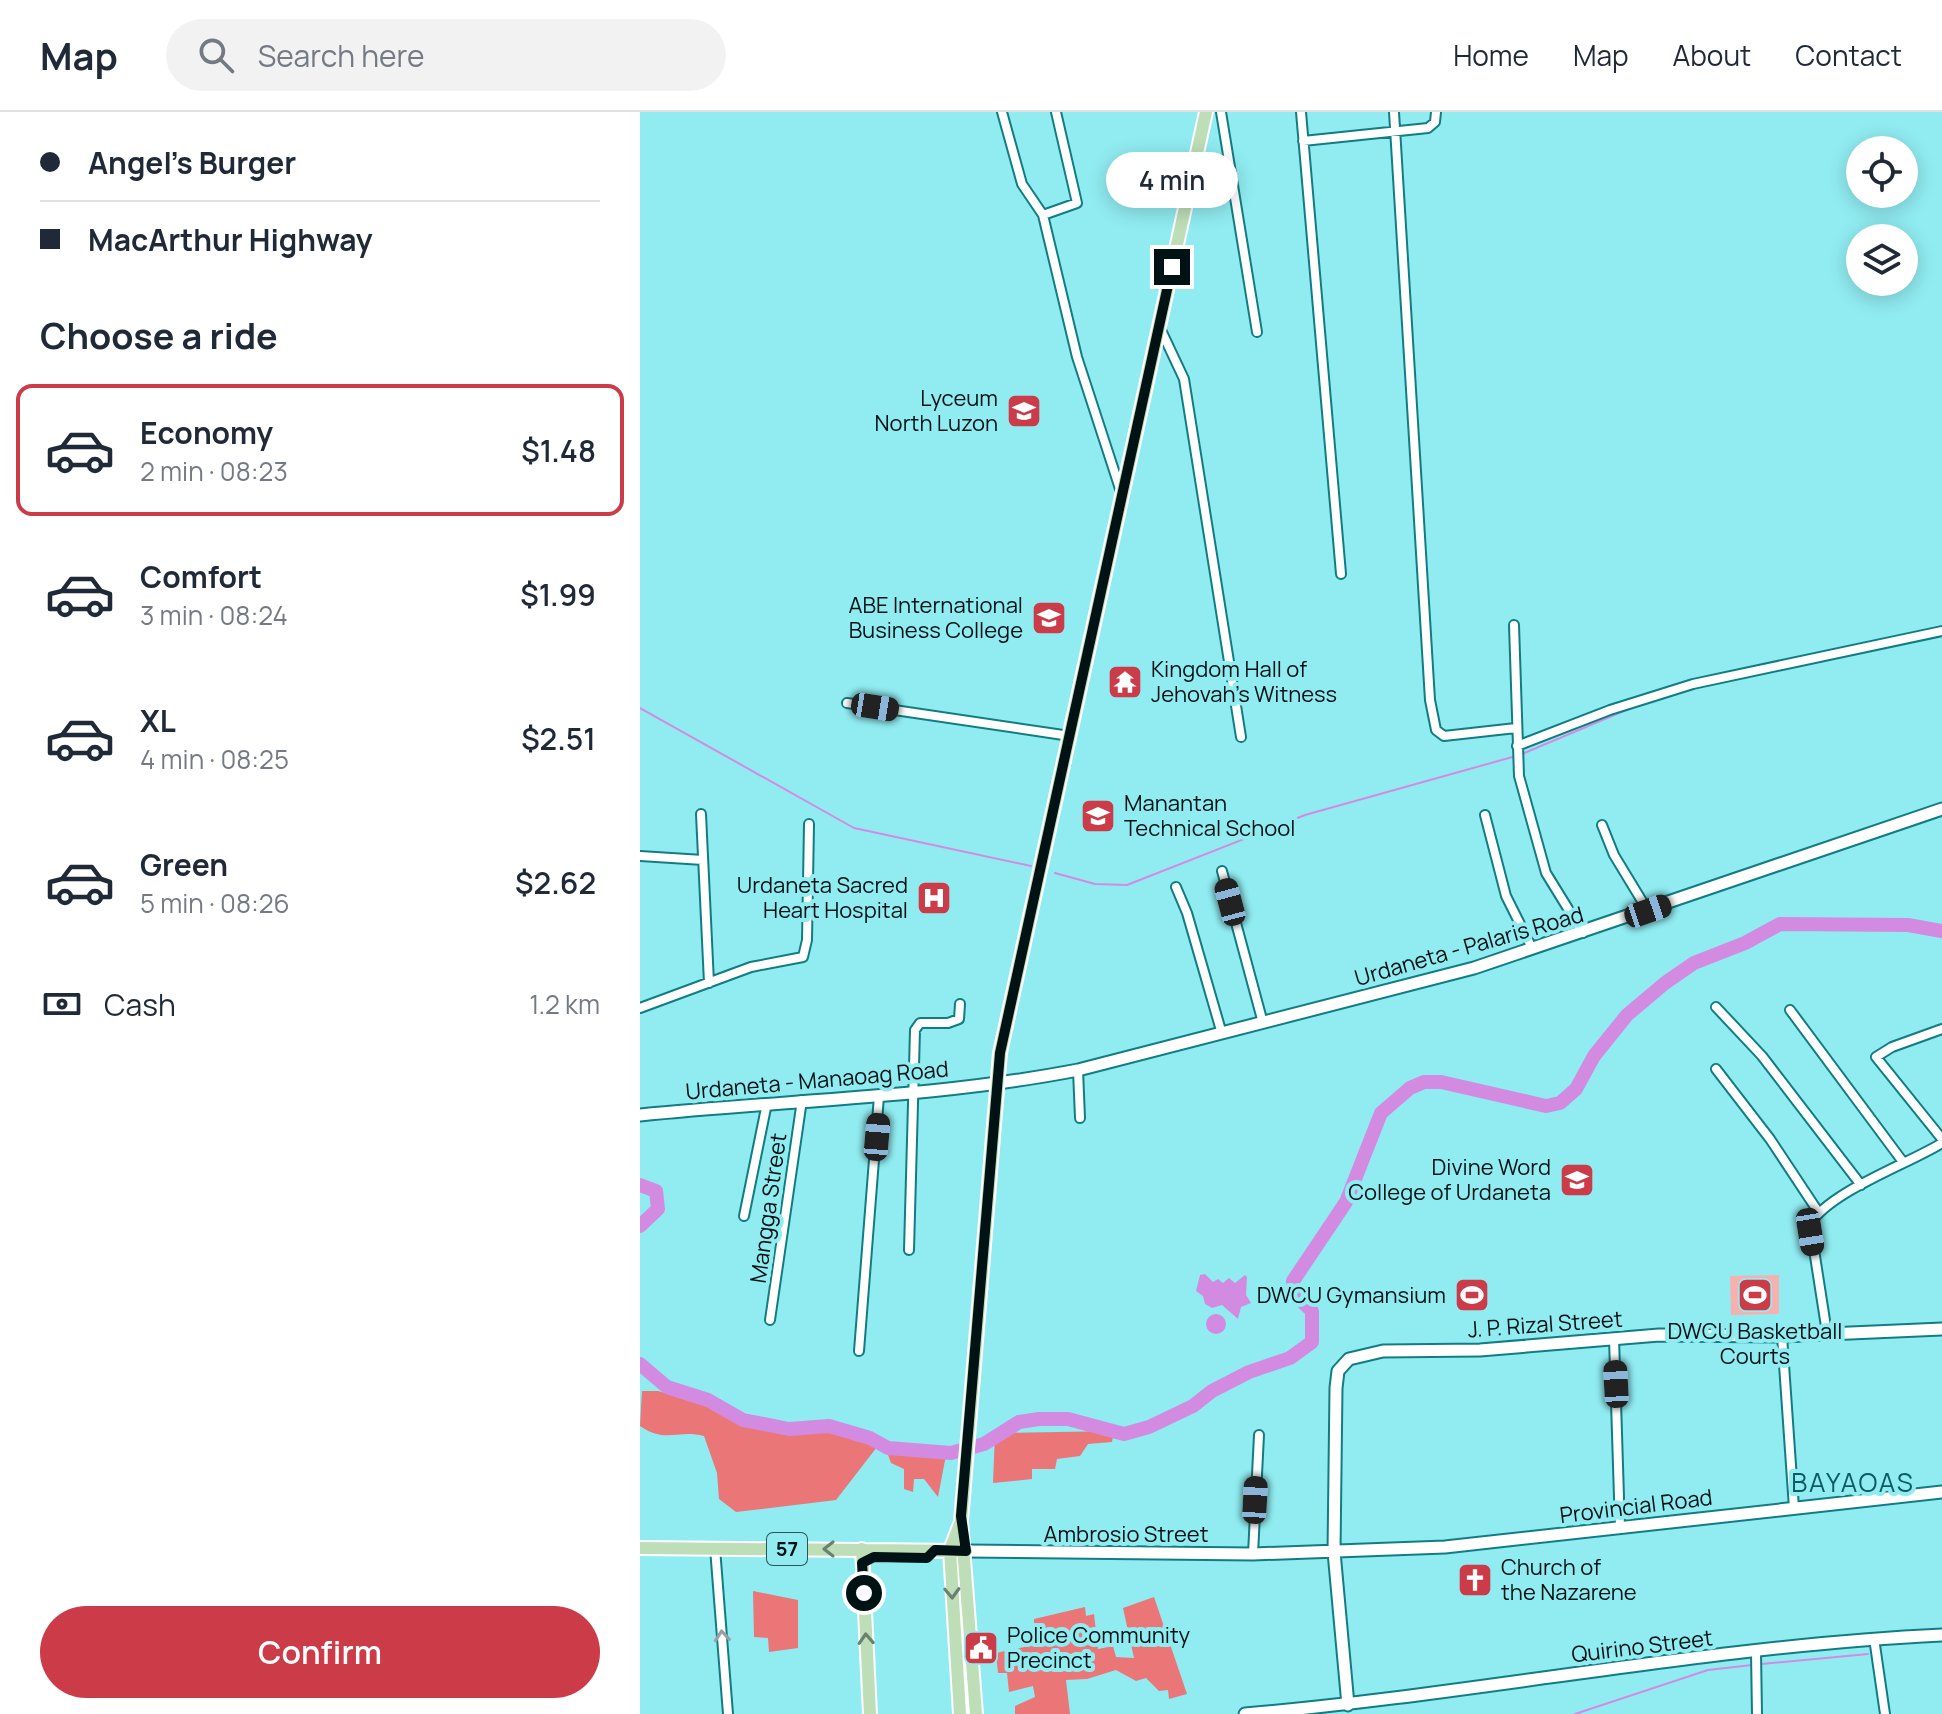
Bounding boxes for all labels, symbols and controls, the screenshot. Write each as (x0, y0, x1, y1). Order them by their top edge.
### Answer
search box (166, 19, 726, 91)
text: Map (40, 29, 118, 81)
icon: search (194, 33, 238, 77)
text: Search here (258, 35, 425, 76)
text: Home (1453, 36, 1529, 74)
text: Map (1573, 36, 1629, 74)
text: About (1673, 36, 1751, 74)
text: Contact (1795, 36, 1902, 74)
map controls (1846, 136, 1918, 296)
button: locate (1846, 136, 1918, 208)
text: Angel's Burger (88, 142, 296, 183)
callout: 4 min (1106, 151, 1238, 207)
text: 4 min (1139, 162, 1205, 198)
text: MacArthur Highway (88, 219, 372, 260)
button: layers (1846, 224, 1918, 296)
route end (1154, 249, 1190, 285)
text: Choose a ride (40, 311, 278, 360)
place label: Lyceum North Luzon (875, 383, 998, 438)
school or university icon: Lyceum North Luzon (1005, 392, 1043, 430)
text: Economy (140, 412, 273, 453)
icon: car (44, 414, 116, 486)
text: $1.48 (521, 430, 596, 471)
text: 2 min · 08:23 (140, 453, 288, 489)
text: Comfort (140, 556, 262, 597)
icon: car (44, 558, 116, 630)
text: $1.99 (520, 574, 596, 615)
place label: ABE International Business College (849, 590, 1023, 645)
text: 3 min · 08:24 (140, 597, 288, 633)
school or university icon: ABE International Business College (1030, 599, 1068, 637)
place label: Kingdom Hall of Jehovah's Witness (1151, 654, 1337, 709)
temple icon: Kingdom Hall of Jehovah's Witness (1106, 663, 1144, 701)
car (849, 691, 901, 723)
text: XL (140, 700, 176, 741)
icon: car (44, 702, 116, 774)
text: $2.51 (521, 718, 596, 759)
text: 4 min · 08:25 (140, 741, 289, 777)
place label: Manantan Technical School (1124, 788, 1296, 843)
school or university icon: Manantan Technical School (1079, 797, 1117, 835)
text: Green (140, 844, 228, 885)
icon: car (44, 846, 116, 918)
text: $2.62 (515, 862, 596, 903)
place label: Urdaneta Sacred Heart Hospital (737, 870, 908, 925)
car (1212, 876, 1248, 928)
hospital icon: Urdaneta Sacred Heart Hospital (915, 879, 953, 917)
text: 5 min · 08:26 (140, 885, 290, 921)
car (1621, 892, 1675, 930)
street label: Urdaneta - Palaris Road (1351, 899, 1587, 993)
icon: cash (40, 982, 84, 1026)
text: Cash (104, 984, 176, 1025)
text: 1.2 km (529, 986, 600, 1022)
street label: Urdaneta - Manaoag Road (684, 1054, 950, 1106)
car (863, 1112, 891, 1162)
street label: Mangga Street (743, 1131, 793, 1285)
place label: Divine Word College of Urdaneta (1348, 1152, 1551, 1207)
school or university icon: Divine Word College of Urdaneta (1558, 1161, 1596, 1199)
car (1794, 1206, 1826, 1258)
sports icon: DWCU Gymansium (1453, 1276, 1491, 1314)
sports icon: DWCU Basketball Courts (1736, 1276, 1774, 1314)
place label: DWCU Gymansium (1257, 1280, 1446, 1310)
street label: J. P. Rizal Street (1467, 1304, 1624, 1344)
place label: DWCU Basketball Courts (1668, 1316, 1842, 1371)
car (1603, 1359, 1629, 1409)
district label: BAYAOAS (1791, 1464, 1915, 1500)
car (1242, 1475, 1268, 1525)
street label: Provincial Road (1558, 1482, 1714, 1530)
street label: Ambrosio Street (1044, 1519, 1209, 1549)
road number: 57 (767, 1533, 807, 1565)
one-way arrow (822, 1540, 835, 1558)
place label: Church of the Nazarene (1501, 1552, 1637, 1607)
church icon: Church of the Nazarene (1456, 1561, 1494, 1599)
route start (846, 1575, 882, 1611)
one-way arrow (943, 1587, 960, 1600)
button: Confirm (40, 1606, 600, 1698)
place label: Police Community Precinct (1007, 1620, 1190, 1675)
street label: Quirino Street (1570, 1622, 1715, 1670)
one-way arrow (714, 1629, 731, 1642)
public building icon: Police Community Precinct (962, 1629, 1000, 1667)
one-way arrow (858, 1632, 875, 1645)

